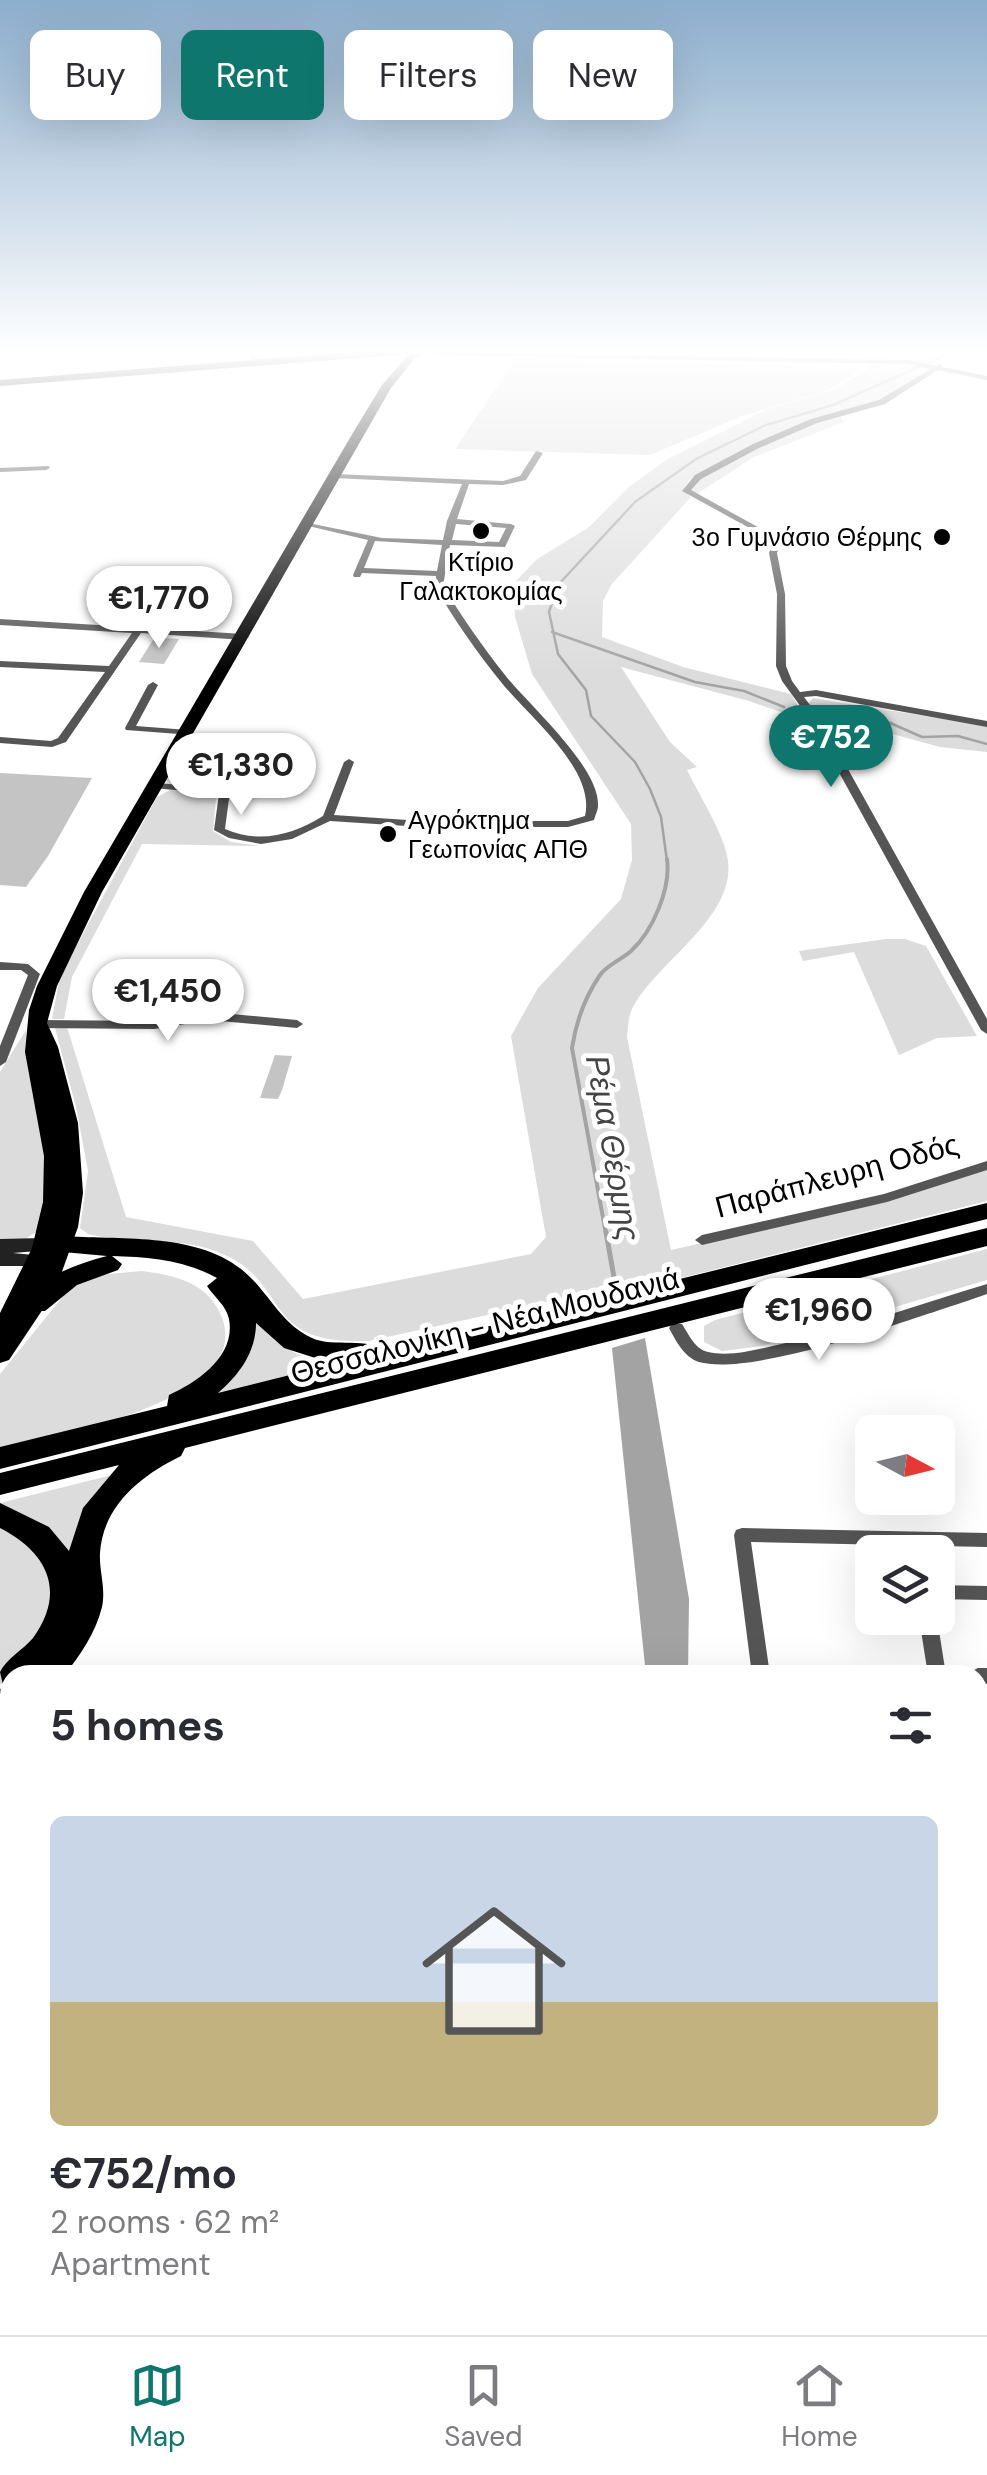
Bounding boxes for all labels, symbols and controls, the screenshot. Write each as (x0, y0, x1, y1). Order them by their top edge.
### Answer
chip: Buy (30, 30, 161, 120)
chip: Rent (181, 30, 324, 120)
chip: Filters (344, 30, 513, 120)
chip: New (533, 30, 673, 120)
marker: Κτίριο Γαλακτοκομίας (470, 520, 492, 542)
place label: 3ο Γυμνάσιο Θέρμης (691, 521, 922, 554)
marker: 3ο Γυμνάσιο Θέρμης (931, 526, 953, 548)
place label: Κτίριο Γαλακτοκομίας (399, 546, 563, 608)
pin: €1,770 (78, 566, 240, 651)
text: €1,770 (108, 577, 210, 619)
pin: €752 (772, 705, 890, 790)
text: €752 (791, 716, 871, 758)
pin: €1,330 (160, 733, 322, 818)
text: €1,330 (188, 744, 294, 786)
place label: Αγρόκτημα Γεωπονίας ΑΠΘ (408, 804, 588, 866)
marker: Αγρόκτημα Γεωπονίας ΑΠΘ (377, 823, 399, 845)
pin: €1,450 (87, 959, 249, 1044)
text: €1,450 (114, 970, 222, 1012)
water label: Ρέμα Θέρμης (576, 1052, 650, 1245)
street label: Παράπλευρη Οδός (711, 1124, 963, 1227)
street label: Θεσσαλονίκη - Νέα Μουδανιά (286, 1258, 683, 1393)
pin: €1,960 (738, 1278, 900, 1363)
text: €1,960 (765, 1289, 873, 1331)
north arrow (855, 1415, 955, 1515)
map controls (855, 1415, 955, 1635)
button: layers (855, 1535, 955, 1635)
text: 5 homes (50, 1698, 225, 1753)
icon: filters (883, 1698, 938, 1753)
icon: home (404, 1881, 584, 2061)
text: €752/mo (50, 2146, 237, 2201)
text: 2 rooms · 62 m² (50, 2201, 279, 2243)
text: Apartment (50, 2243, 211, 2285)
tab: Map (129, 2358, 186, 2455)
tab: Saved (444, 2358, 523, 2455)
tab: Home (781, 2358, 858, 2455)

